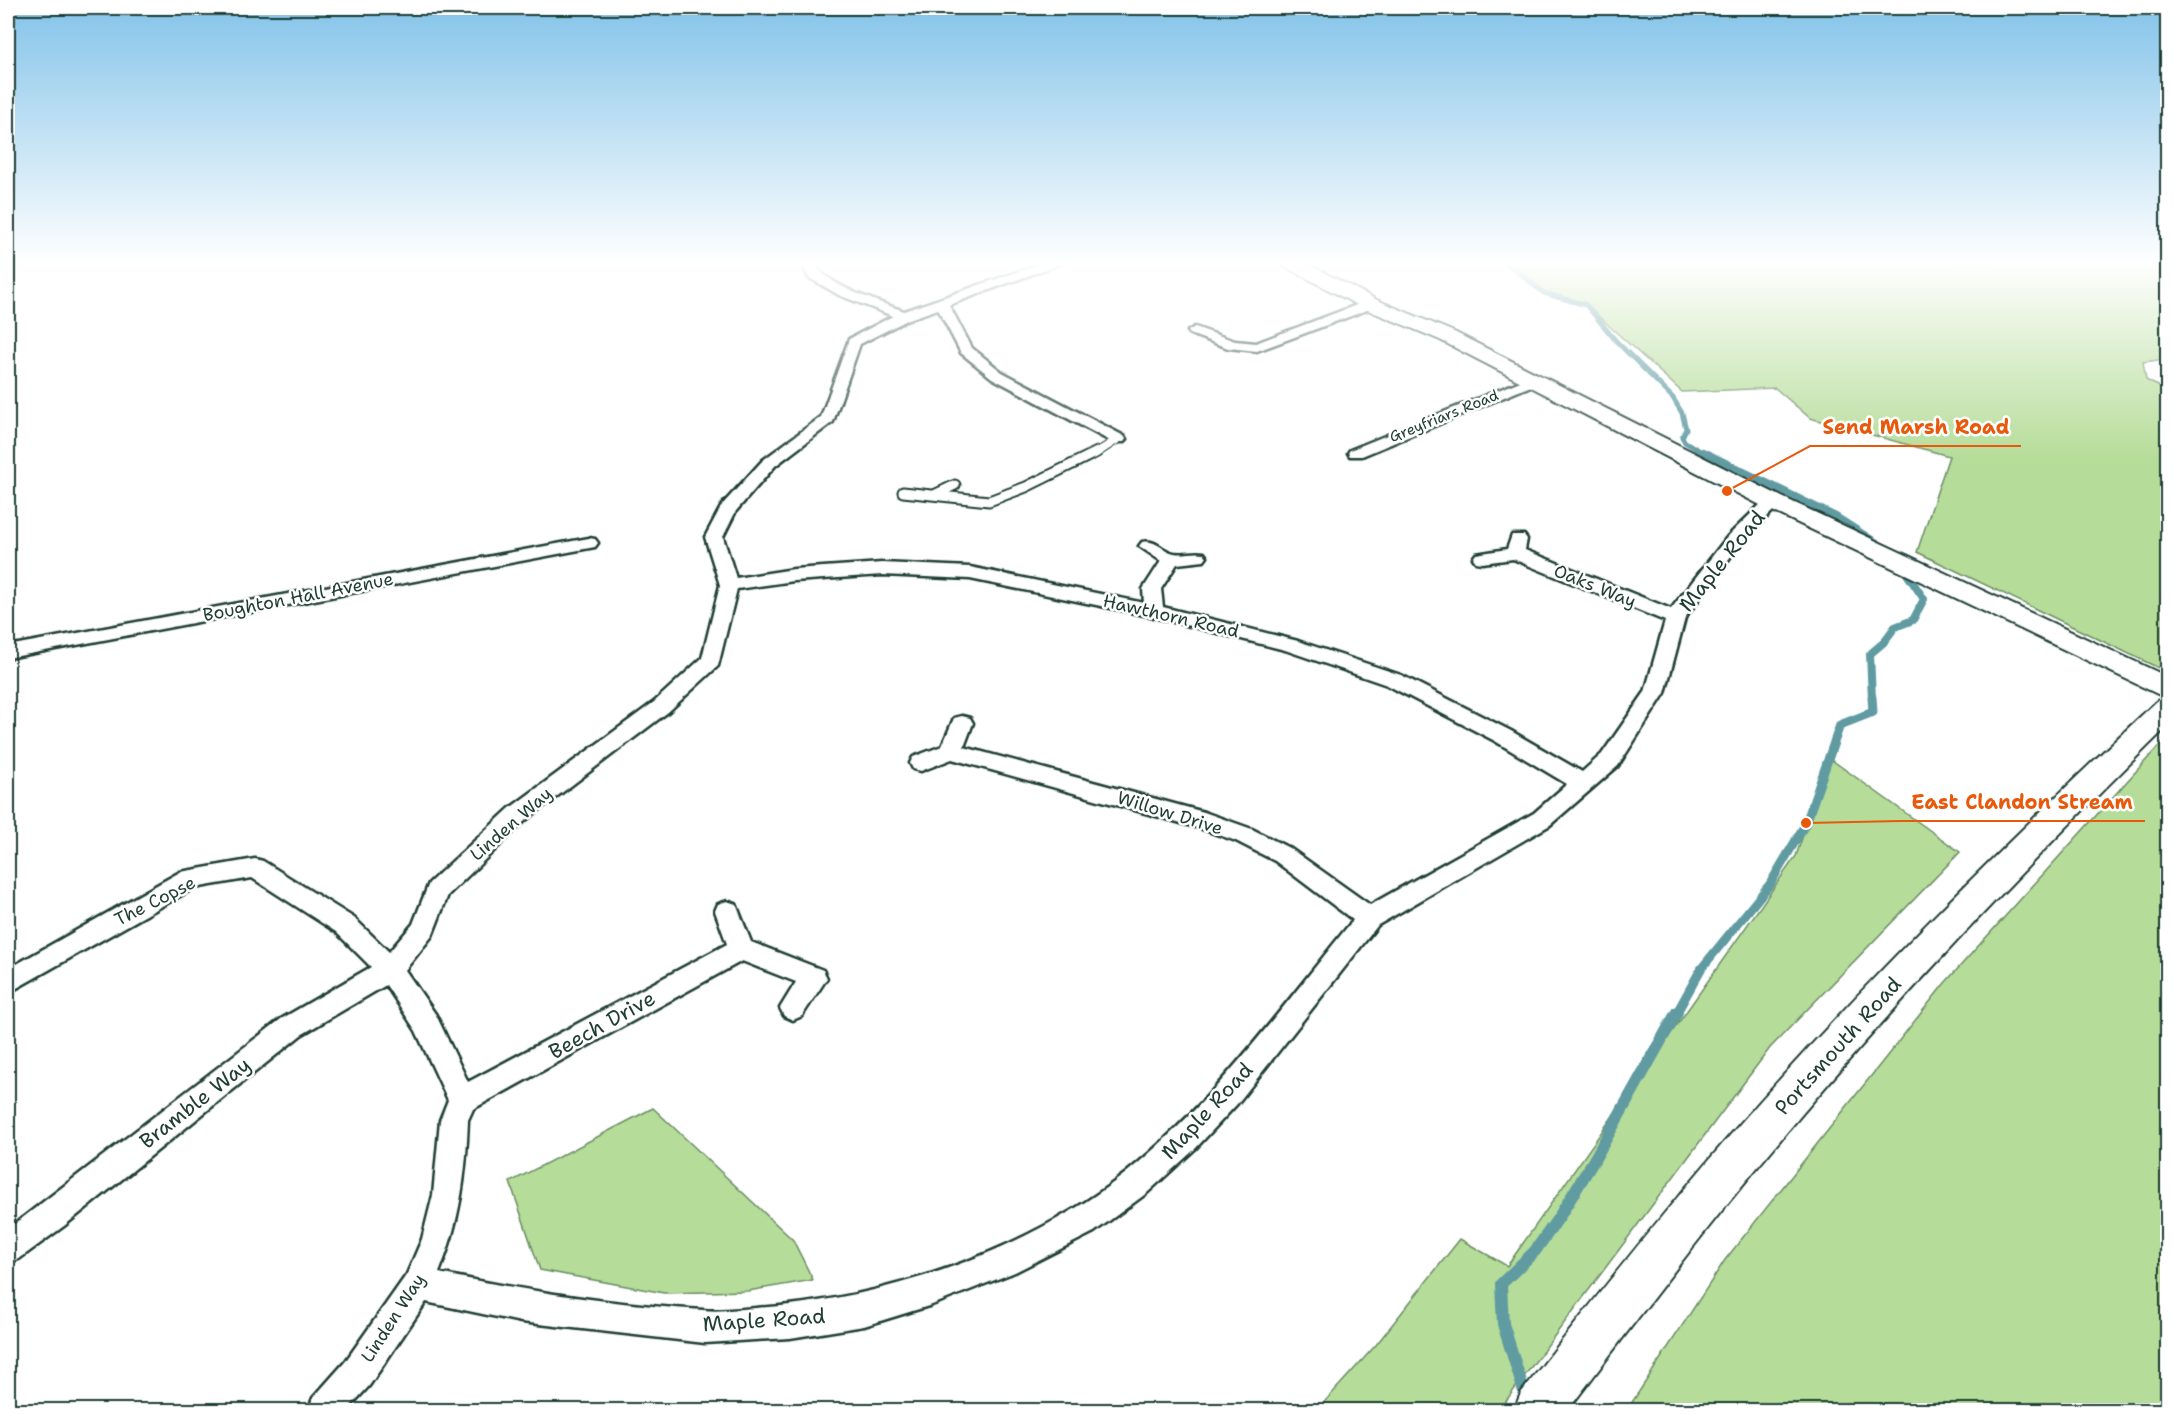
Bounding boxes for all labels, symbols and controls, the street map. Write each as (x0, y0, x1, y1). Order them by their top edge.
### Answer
street label: Greyfriars Road (1386, 385, 1502, 447)
callout: Send Marsh Road (1810, 408, 2021, 446)
text: Send Marsh Road (1823, 414, 2010, 440)
street label: Maple Road (1672, 504, 1772, 618)
street label: Oaks Way (1550, 559, 1640, 613)
street label: Boughton Hall Avenue (201, 567, 395, 627)
street label: Hawthorn Road (1101, 589, 1241, 643)
street label: Linden Way (465, 782, 557, 866)
callout: East Clandon Stream (1900, 783, 2145, 821)
street label: Willow Drive (1114, 786, 1226, 840)
text: East Clandon Stream (1911, 789, 2133, 815)
street label: The Copse (110, 870, 200, 932)
street label: Portsmouth Road (1768, 971, 1908, 1121)
street label: Beech Drive (544, 984, 660, 1066)
street label: Bramble Way (134, 1051, 256, 1155)
street label: Maple Road (1155, 1057, 1259, 1165)
street label: Linden Way (355, 1269, 431, 1367)
street label: Maple Road (702, 1302, 826, 1338)

